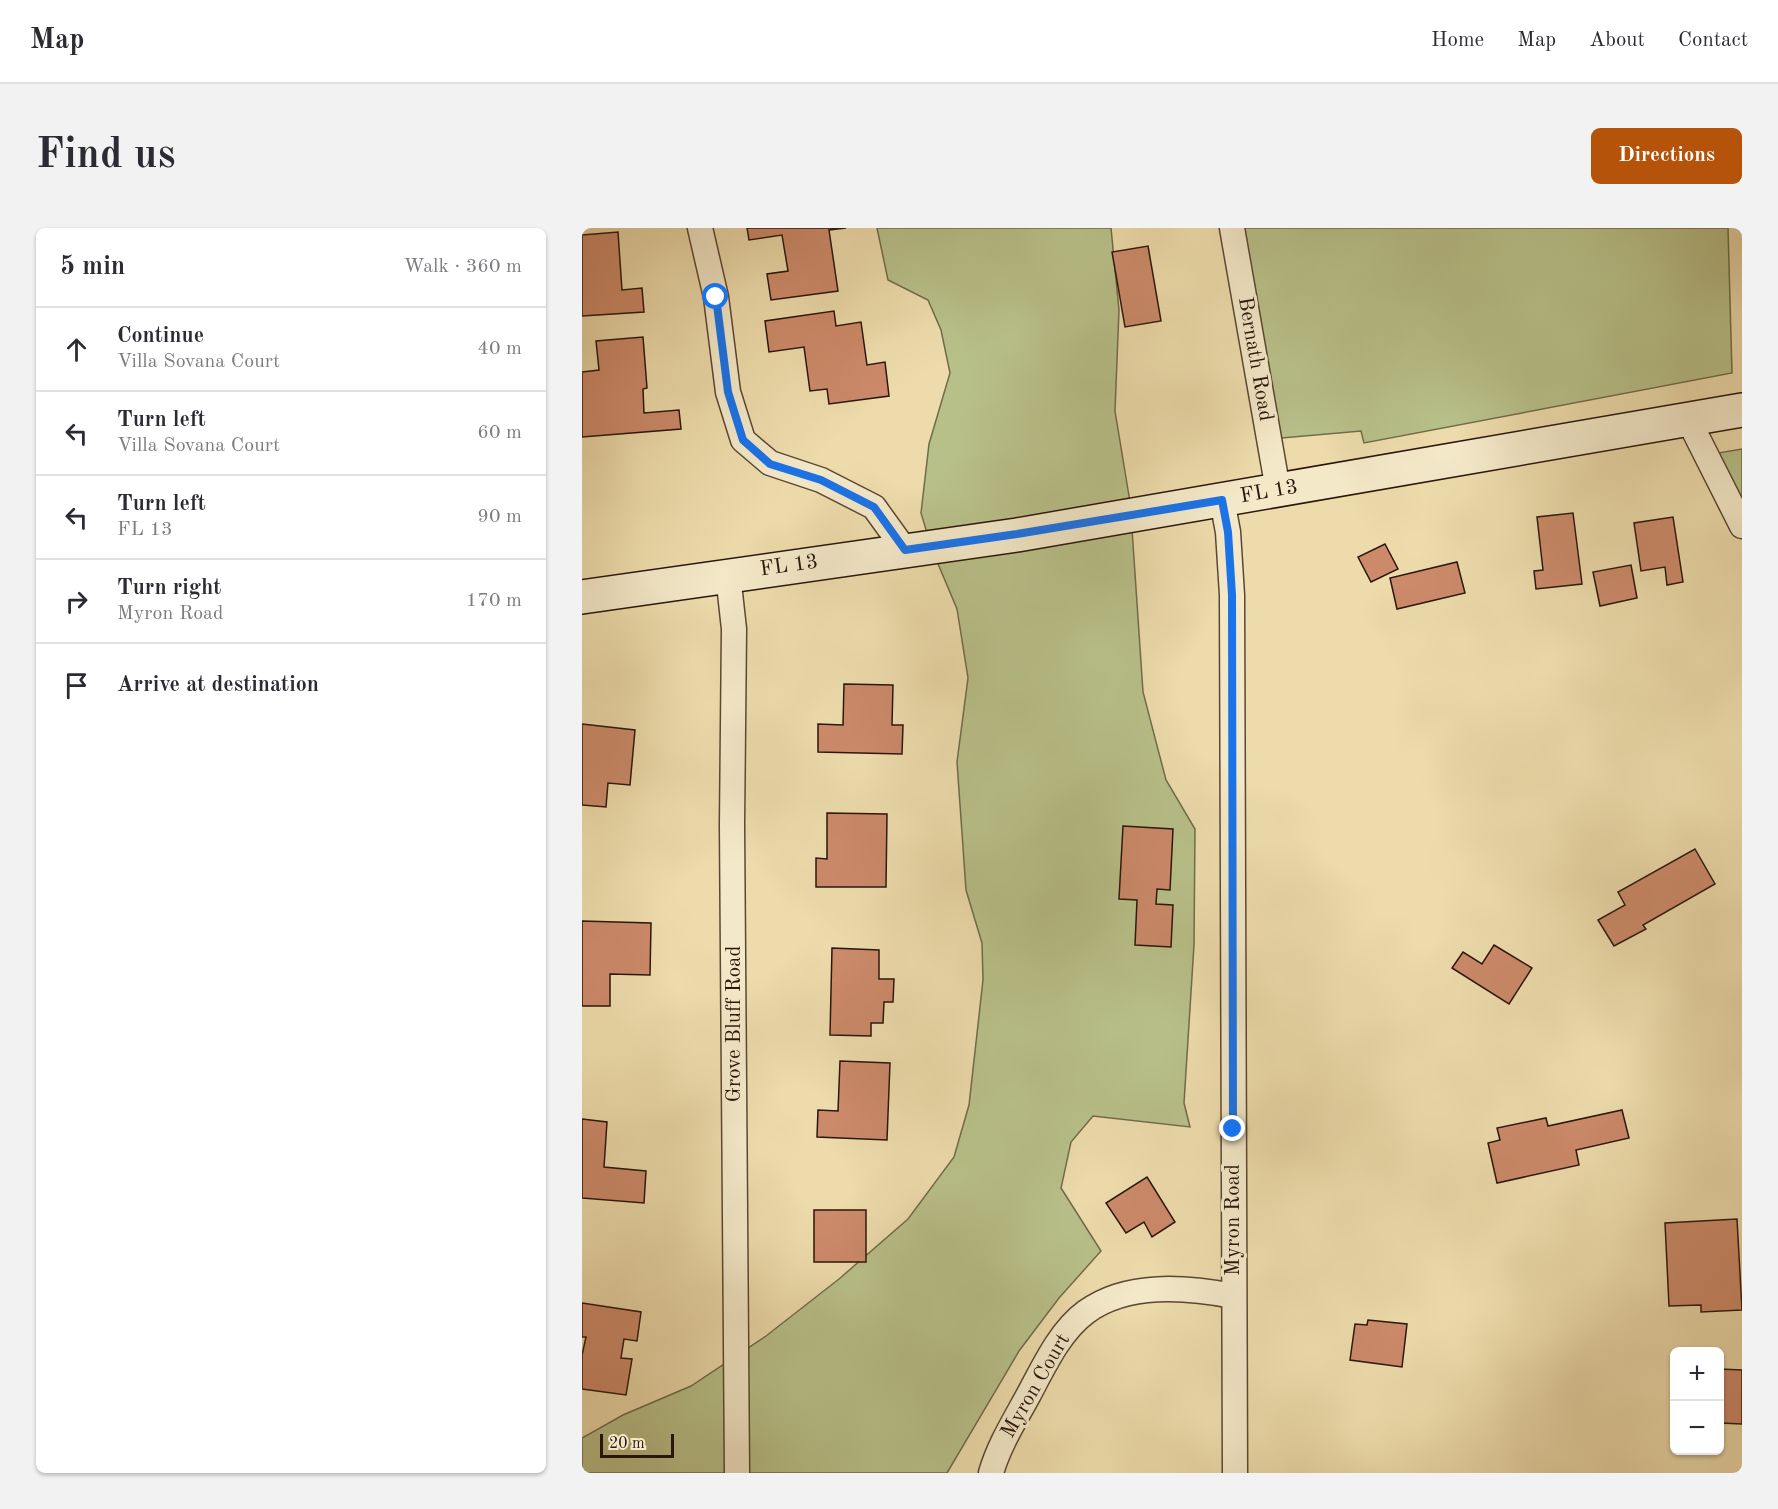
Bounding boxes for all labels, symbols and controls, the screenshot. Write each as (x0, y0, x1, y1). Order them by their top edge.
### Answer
text: Map (30, 27, 84, 55)
text: Home (1431, 30, 1484, 51)
text: Map (1517, 30, 1556, 51)
text: About (1589, 30, 1645, 51)
text: Contact (1678, 30, 1748, 51)
button: Directions (1591, 128, 1742, 184)
text: Find us (36, 135, 175, 177)
text: 5 min (60, 254, 125, 280)
text: Walk · 360 m (403, 257, 522, 277)
route start (702, 283, 728, 309)
street label: Bernath Road (1234, 295, 1276, 423)
text: Continue (117, 325, 204, 347)
icon: ahead (60, 333, 93, 366)
text: 40 m (477, 339, 522, 359)
text: Villa Sovana Court (117, 352, 280, 372)
text: Turn left (117, 409, 206, 431)
icon: left (60, 417, 93, 450)
text: 60 m (477, 423, 522, 443)
text: Villa Sovana Court (117, 436, 280, 456)
street label: FL 13 (1238, 477, 1300, 507)
text: Turn left (117, 493, 206, 515)
icon: left (60, 501, 93, 534)
text: 90 m (477, 507, 522, 527)
text: FL 13 (117, 520, 173, 540)
street label: FL 13 (759, 552, 819, 580)
text: Turn right (117, 577, 221, 599)
icon: right (60, 585, 93, 618)
text: 170 m (466, 591, 522, 611)
text: Myron Road (117, 604, 223, 624)
icon: arrive (60, 669, 93, 702)
text: Arrive at destination (117, 674, 319, 696)
street label: Grove Bluff Road (724, 946, 745, 1102)
route end (1219, 1115, 1245, 1141)
street label: Myron Road (1223, 1164, 1244, 1276)
street label: Myron Court (998, 1330, 1074, 1442)
map controls (1670, 1347, 1724, 1455)
button: + (1670, 1347, 1724, 1401)
button: − (1670, 1401, 1724, 1455)
scale bar (600, 1431, 674, 1458)
text: 20 m (609, 1436, 645, 1452)

